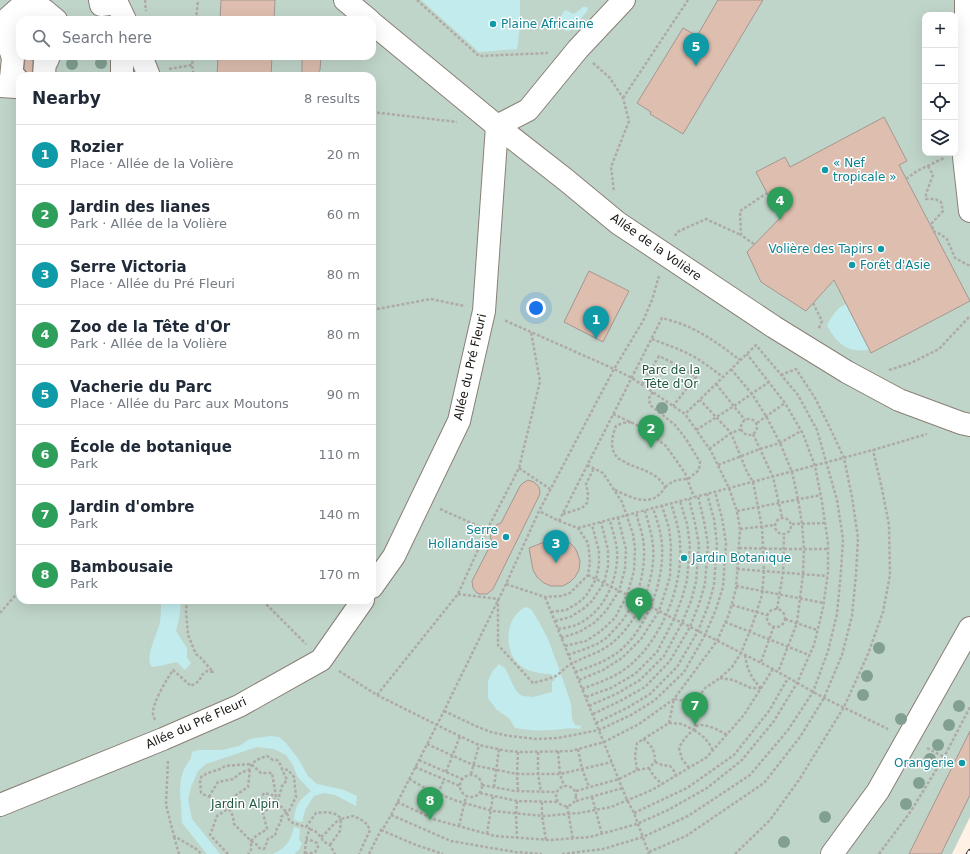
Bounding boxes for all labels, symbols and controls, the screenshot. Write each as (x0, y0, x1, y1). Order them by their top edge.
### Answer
map controls (922, 12, 958, 156)
button: + (922, 12, 958, 48)
search box (16, 16, 376, 60)
place label: Plaine Africaine (501, 17, 594, 31)
marker: Plaine Africaine (488, 19, 498, 29)
icon: search (30, 27, 52, 49)
text: Search here (62, 29, 152, 47)
pin: 5 (683, 33, 709, 66)
button: − (922, 48, 958, 84)
button: locate (922, 84, 958, 120)
text: Nearby (32, 88, 101, 108)
text: 8 results (304, 91, 360, 106)
button: layers (922, 120, 958, 156)
text: Rozier (70, 138, 123, 156)
text: 1 (40, 147, 50, 162)
text: 20 m (327, 147, 360, 162)
text: Place · Allée de la Volière (70, 156, 233, 171)
place label: « Nef tropicale » (833, 156, 897, 184)
marker: « Nef tropicale » (820, 165, 830, 175)
pin: 4 (767, 187, 793, 220)
text: Jardin des lianes (70, 198, 210, 216)
text: 2 (40, 207, 50, 222)
text: 60 m (327, 207, 360, 222)
street label: Allée de la Volière (608, 210, 704, 284)
text: Park · Allée de la Volière (70, 216, 227, 231)
place label: Volière des Tapirs (769, 242, 873, 256)
marker: Volière des Tapirs (876, 244, 886, 254)
text: Serre Victoria (70, 258, 187, 276)
place label: Forêt d'Asie (860, 258, 930, 272)
marker: Forêt d'Asie (847, 260, 857, 270)
text: 3 (40, 267, 50, 282)
text: 80 m (327, 267, 360, 282)
text: Place · Allée du Pré Fleuri (70, 276, 235, 291)
your location (526, 298, 546, 318)
pin: 1 (583, 306, 609, 339)
street label: Allée du Pré Fleuri (451, 312, 489, 422)
text: Zoo de la Tête d'Or (70, 318, 230, 336)
text: 4 (40, 327, 50, 342)
text: 80 m (327, 327, 360, 342)
text: Park · Allée de la Volière (70, 336, 227, 351)
park label: Parc de la Tête d'Or (642, 363, 700, 391)
text: Vacherie du Parc (70, 378, 212, 396)
text: 5 (40, 387, 50, 402)
text: 90 m (327, 387, 360, 402)
text: Place · Allée du Parc aux Moutons (70, 396, 289, 411)
pin: 2 (638, 415, 664, 448)
text: École de botanique (70, 438, 232, 456)
text: 6 (40, 447, 50, 462)
text: 110 m (318, 447, 360, 462)
text: Park (70, 456, 98, 471)
text: Jardin d'ombre (70, 498, 194, 516)
text: 7 (40, 507, 50, 522)
text: 140 m (318, 507, 360, 522)
text: Park (70, 516, 98, 531)
place label: Serre Hollandaise (428, 523, 498, 551)
pin: 3 (543, 530, 569, 563)
marker: Serre Hollandaise (501, 532, 511, 542)
place label: Jardin Botanique (691, 551, 791, 565)
marker: Jardin Botanique (679, 553, 689, 563)
text: Bambousaie (70, 558, 173, 576)
text: 8 (40, 567, 50, 582)
text: 170 m (318, 567, 360, 582)
text: Park (70, 576, 98, 591)
pin: 6 (626, 588, 652, 621)
pin: 7 (682, 692, 708, 725)
street label: Allée du Pré Fleuri (143, 694, 249, 752)
place label: Orangerie (894, 756, 954, 770)
marker: Orangerie (957, 758, 967, 768)
pin: 8 (417, 787, 443, 820)
park label: Jardin Alpin (210, 797, 279, 811)

